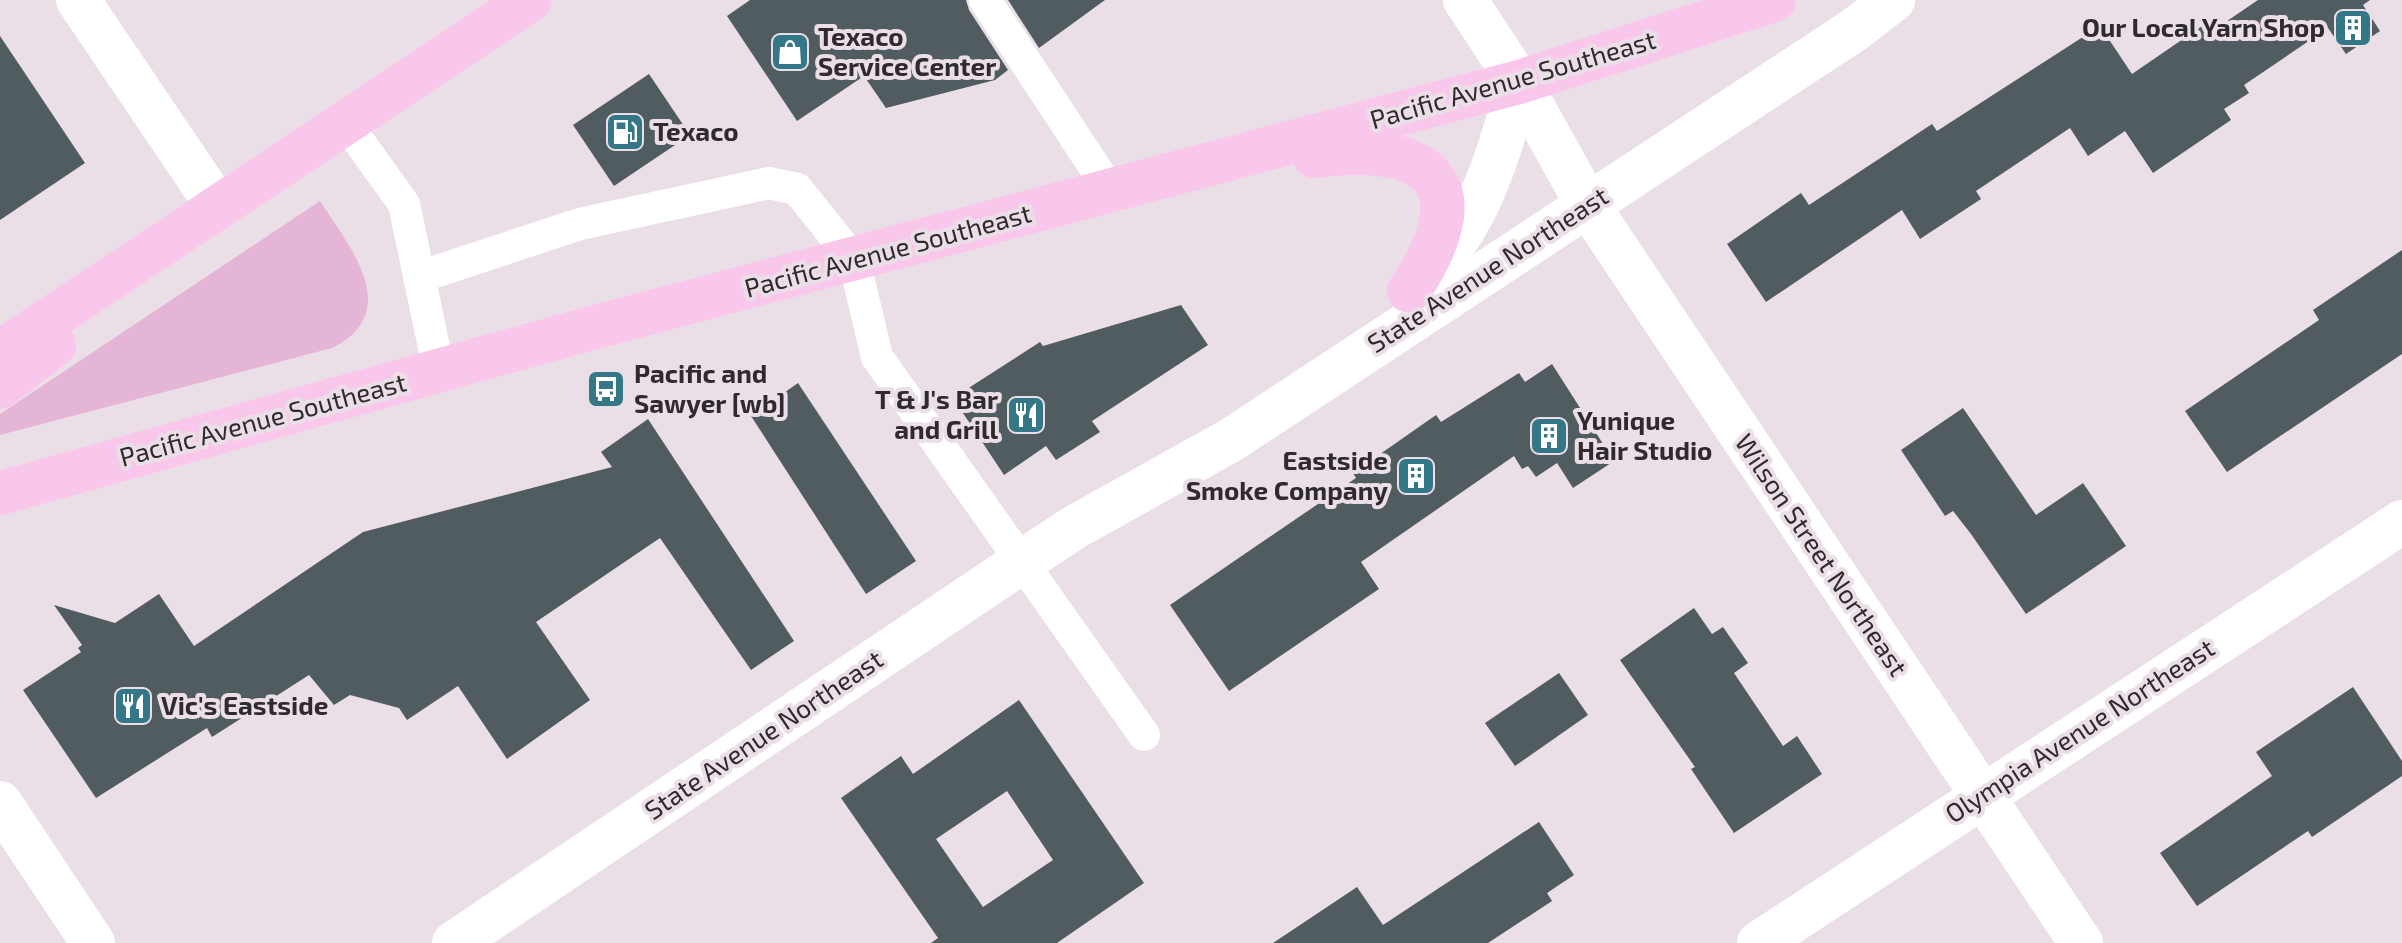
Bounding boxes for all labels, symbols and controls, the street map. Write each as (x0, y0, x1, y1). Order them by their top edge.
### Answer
building icon: Our Local Yarn Shop (2332, 7, 2374, 49)
place label: Our Local Yarn Shop (2082, 11, 2325, 42)
place label: Texaco Service Center (818, 20, 996, 81)
street label: Pacific Avenue Southeast (1366, 23, 1659, 134)
shop icon: Texaco Service Center (769, 31, 811, 73)
fuel station icon: Texaco (604, 111, 646, 153)
place label: Texaco (653, 115, 739, 146)
street label: State Avenue Northeast (1361, 179, 1613, 358)
street label: Pacific Avenue Southeast (741, 196, 1035, 303)
place label: Pacific and Sawyer [wb] (634, 357, 786, 419)
street label: Pacific Avenue Southeast (116, 365, 410, 472)
bus stop icon: Pacific and Sawyer [wb] (585, 368, 627, 410)
place label: T & J's Bar and Grill (875, 383, 998, 444)
restaurant icon: T & J's Bar and Grill (1005, 394, 1047, 436)
place label: Yunique Hair Studio (1577, 404, 1712, 465)
building icon: Yunique Hair Studio (1528, 415, 1570, 457)
street label: Wilson Street Northeast (1730, 427, 1915, 681)
place label: Eastside Smoke Company (1186, 444, 1388, 506)
building icon: Eastside Smoke Company (1395, 455, 1437, 497)
street label: Olympia Avenue Northeast (1939, 631, 2220, 828)
street label: State Avenue Northeast (638, 642, 888, 825)
restaurant icon: Vic's Eastside (112, 685, 154, 727)
place label: Vic's Eastside (161, 689, 328, 720)

